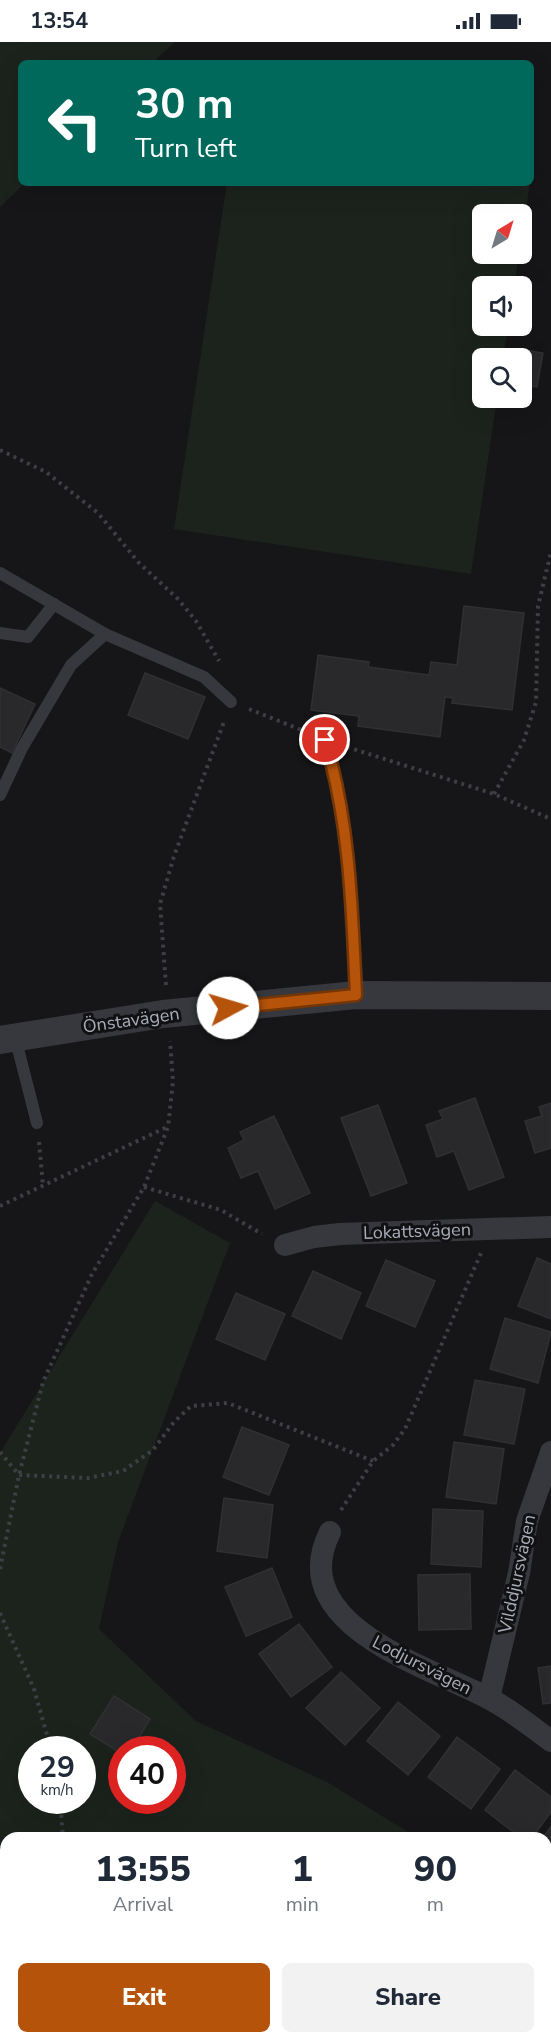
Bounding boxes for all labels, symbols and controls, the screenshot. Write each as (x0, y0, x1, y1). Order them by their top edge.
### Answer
text: 13:54 (30, 6, 88, 36)
text: 30 m (135, 76, 234, 133)
icon: left (36, 84, 114, 162)
text: Turn left (135, 130, 236, 167)
north arrow (472, 204, 532, 264)
map controls (472, 204, 532, 408)
button: sound (472, 276, 532, 336)
button: search (472, 348, 532, 408)
pin (299, 714, 350, 765)
icon: arrive (308, 723, 341, 756)
position arrow (196, 976, 260, 1040)
street label: Önstavägen (81, 1001, 181, 1039)
street label: Lokattsvägen (363, 1217, 471, 1245)
street label: Vilddjursvägen (492, 1512, 541, 1637)
street label: Lodjursvägen (368, 1630, 476, 1700)
speed limit sign: 40 (108, 1736, 186, 1814)
text: 29 (39, 1747, 75, 1788)
text: km/h (40, 1780, 74, 1800)
text: 13:55 (95, 1845, 191, 1894)
text: 1 (291, 1845, 313, 1894)
text: 90 (414, 1845, 457, 1894)
text: Arrival (113, 1891, 173, 1918)
text: min (286, 1891, 319, 1918)
text: m (427, 1891, 444, 1918)
button: Exit (18, 1963, 270, 2032)
button: Share (282, 1963, 534, 2032)

